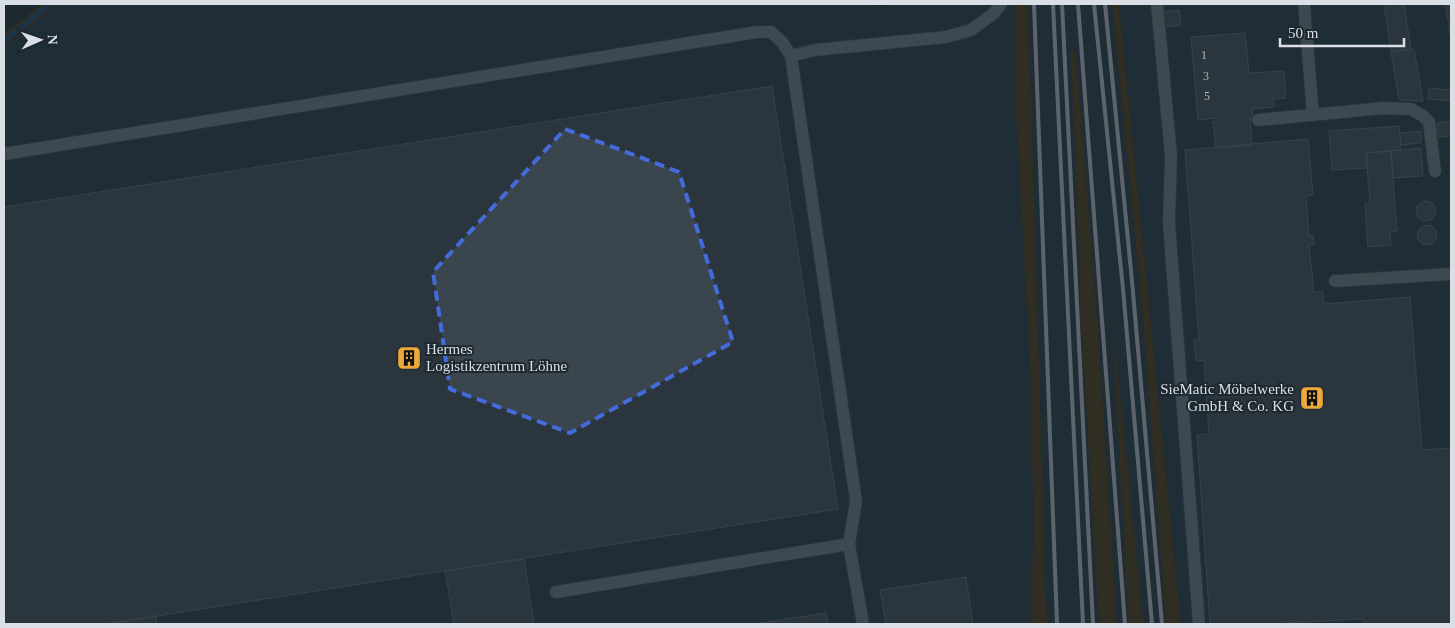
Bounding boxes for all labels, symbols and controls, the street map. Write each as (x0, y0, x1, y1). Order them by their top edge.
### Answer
north arrow (15, 15, 65, 65)
scale bar (1280, 15, 1404, 47)
text: 50 m (1288, 25, 1319, 41)
text: N (45, 34, 60, 45)
house number: 1 (1201, 48, 1207, 62)
house number: 3 (1203, 69, 1209, 83)
house number: 5 (1204, 89, 1210, 103)
place label: Hermes Logistikzentrum Löhne (426, 341, 568, 374)
building icon: Hermes Logistikzentrum Löhne (396, 345, 422, 371)
place label: SieMatic Möbelwerke GmbH & Co. KG (1160, 381, 1294, 414)
building icon: SieMatic Möbelwerke GmbH & Co. KG (1299, 385, 1325, 411)

